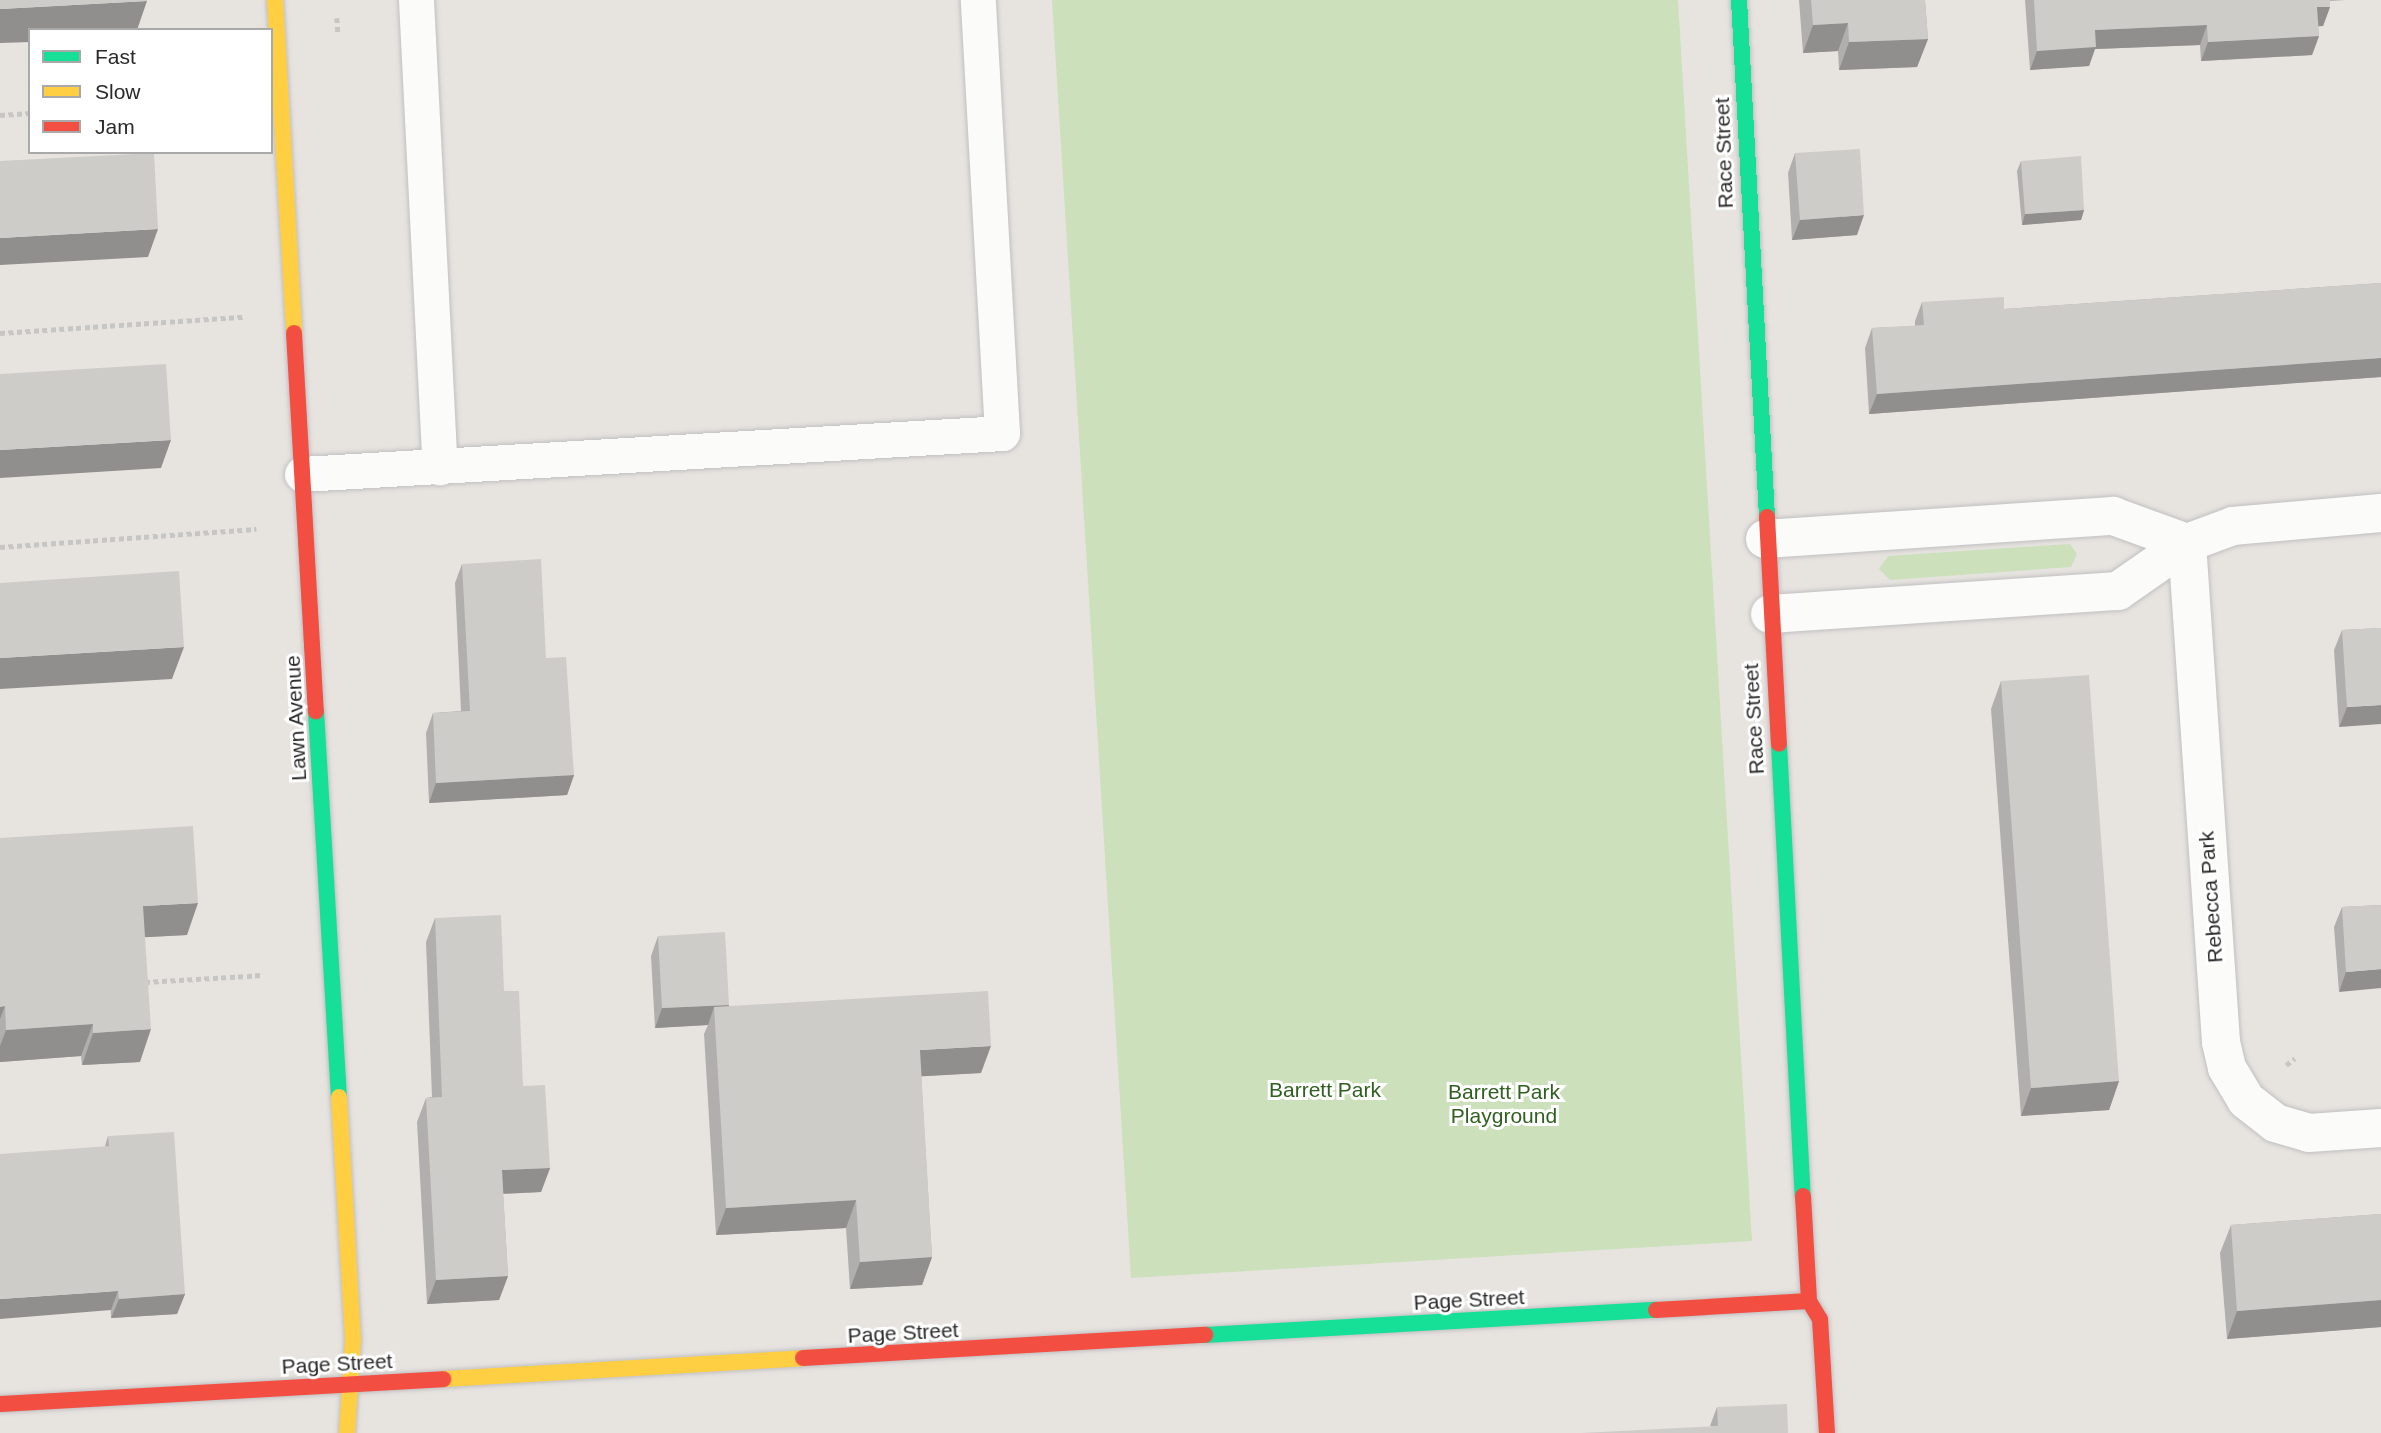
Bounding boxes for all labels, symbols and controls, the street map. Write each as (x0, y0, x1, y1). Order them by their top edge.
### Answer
legend (28, 28, 273, 154)
text: Fast (95, 45, 136, 68)
text: Slow (95, 80, 141, 103)
street label: Race Street (1709, 97, 1739, 209)
text: Jam (95, 115, 135, 138)
street label: Lawn Avenue (280, 654, 312, 782)
street label: Race Street (1739, 663, 1769, 775)
street label: Rebecca Park (2194, 830, 2228, 964)
park label: Barrett Park (1269, 1077, 1381, 1103)
park label: Barrett Park Playground (1448, 1079, 1560, 1129)
street label: Page Street (1413, 1285, 1525, 1315)
street label: Page Street (847, 1318, 959, 1348)
street label: Page Street (281, 1349, 393, 1379)

